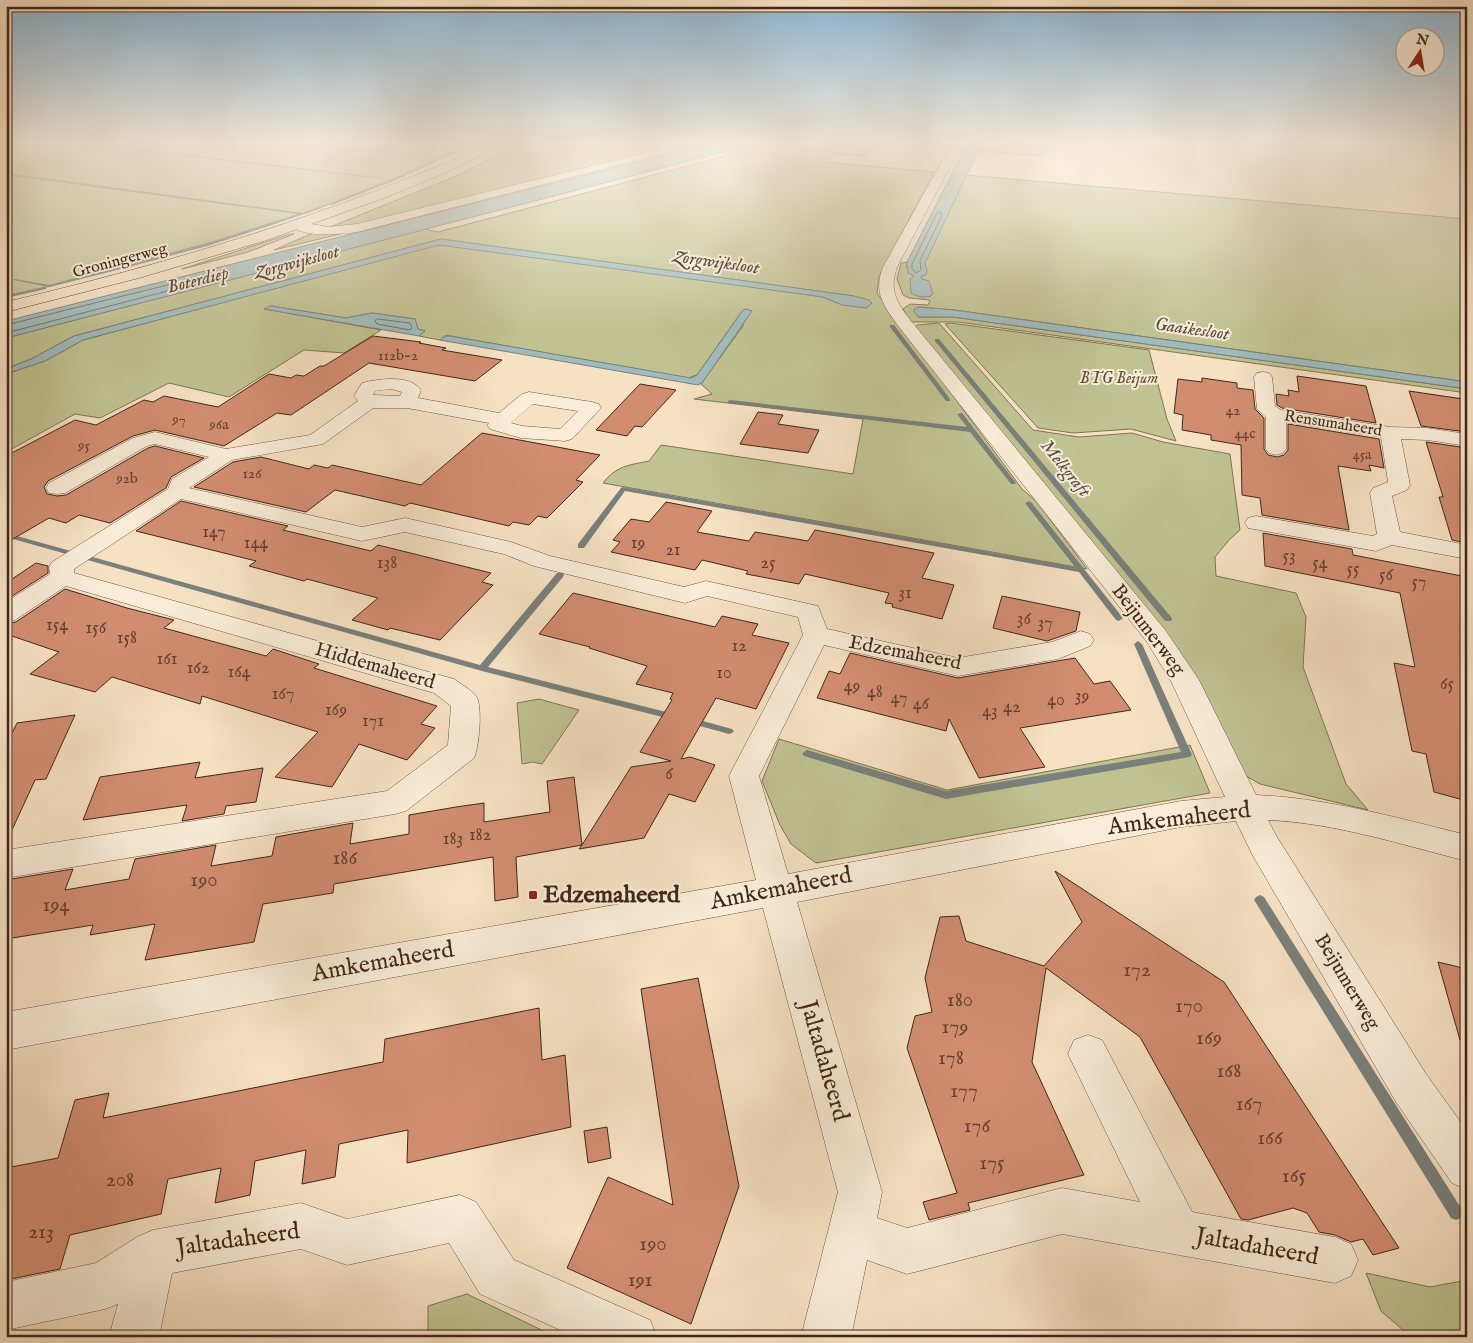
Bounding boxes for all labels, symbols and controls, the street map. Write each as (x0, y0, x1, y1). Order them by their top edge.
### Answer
north arrow (1396, 28, 1446, 78)
text: N (1414, 30, 1430, 50)
street label: Groningerweg (71, 239, 170, 283)
water label: Zorgwijksloot (250, 240, 343, 286)
water label: Zorgwijksloot (669, 245, 762, 281)
water label: Boterdiep (165, 262, 231, 300)
water label: Gaaikesloot (1153, 313, 1232, 347)
house number: 112b-2 (378, 346, 418, 365)
park label: BTG Beijum (1080, 369, 1158, 389)
house number: 42 (1226, 401, 1240, 420)
street label: Rensumaheerd (1283, 406, 1384, 442)
house number: 97 (171, 410, 186, 429)
house number: 96a (208, 415, 229, 434)
house number: 44c (1234, 424, 1256, 443)
house number: 95 (77, 436, 91, 455)
water label: Melkgraft (1035, 436, 1096, 503)
house number: 45a (1352, 445, 1372, 464)
house number: 126 (243, 464, 262, 483)
house number: 92b (115, 469, 138, 488)
house number: 147 (202, 521, 226, 544)
house number: 144 (244, 532, 268, 555)
house number: 19 (631, 532, 645, 555)
house number: 21 (665, 539, 681, 562)
house number: 53 (1282, 545, 1296, 568)
house number: 138 (377, 552, 397, 575)
house number: 25 (761, 552, 776, 575)
house number: 54 (1312, 552, 1328, 575)
house number: 55 (1346, 558, 1360, 581)
house number: 56 (1379, 564, 1393, 587)
house number: 57 (1412, 571, 1426, 594)
street label: Beijumerweg (1106, 579, 1191, 681)
house number: 31 (898, 582, 912, 605)
house number: 36 (1017, 608, 1032, 631)
house number: 37 (1037, 612, 1053, 635)
house number: 154 (46, 614, 68, 637)
house number: 156 (86, 617, 107, 640)
house number: 158 (117, 627, 137, 650)
street label: Edzemaheerd (847, 630, 964, 676)
house number: 12 (731, 635, 747, 658)
street label: Hiddemaheerd (312, 637, 438, 695)
house number: 161 (157, 648, 177, 671)
house number: 162 (187, 657, 209, 680)
house number: 164 (227, 661, 251, 684)
house number: 10 (716, 662, 732, 685)
house number: 65 (1440, 673, 1455, 696)
house number: 49 (844, 675, 860, 698)
house number: 48 (867, 681, 883, 704)
house number: 167 (272, 683, 294, 706)
house number: 39 (1075, 685, 1089, 708)
house number: 47 (891, 687, 907, 710)
house number: 40 (1047, 689, 1065, 712)
house number: 46 (913, 693, 930, 716)
house number: 42 (1003, 696, 1021, 719)
house number: 169 (325, 699, 347, 722)
house number: 43 (982, 700, 998, 723)
house number: 171 (362, 710, 384, 733)
house number: 6 (665, 763, 673, 786)
street label: Amkemaheerd (1105, 795, 1252, 843)
house number: 182 (469, 824, 491, 847)
house number: 183 (443, 828, 463, 851)
house number: 186 (333, 845, 359, 872)
street label: Amkemaheerd (707, 860, 855, 918)
house number: 190 (190, 867, 218, 894)
place label: Edzemaheerd (543, 880, 681, 911)
marker: Edzemaheerd (527, 889, 539, 901)
house number: 194 (42, 892, 70, 919)
street label: Beijumerweg (1309, 929, 1386, 1036)
street label: Amkemaheerd (309, 934, 457, 990)
house number: 172 (1123, 957, 1151, 984)
house number: 180 (947, 987, 973, 1014)
house number: 170 (1175, 993, 1203, 1020)
street label: Jaltadaheerd (791, 994, 856, 1125)
house number: 179 (942, 1014, 968, 1041)
house number: 169 (1196, 1025, 1222, 1052)
house number: 178 (938, 1045, 964, 1072)
house number: 168 (1217, 1058, 1241, 1085)
house number: 177 (950, 1078, 978, 1105)
house number: 167 (1236, 1091, 1262, 1118)
house number: 176 (964, 1113, 991, 1140)
house number: 166 (1257, 1125, 1284, 1152)
house number: 175 (979, 1150, 1005, 1177)
house number: 165 (1282, 1163, 1307, 1190)
house number: 208 (106, 1167, 134, 1194)
street label: Jaltadaheerd (171, 1216, 302, 1264)
house number: 213 (28, 1219, 54, 1246)
street label: Jaltadaheerd (1190, 1220, 1321, 1273)
house number: 190 (639, 1231, 667, 1258)
house number: 191 (628, 1267, 652, 1294)

